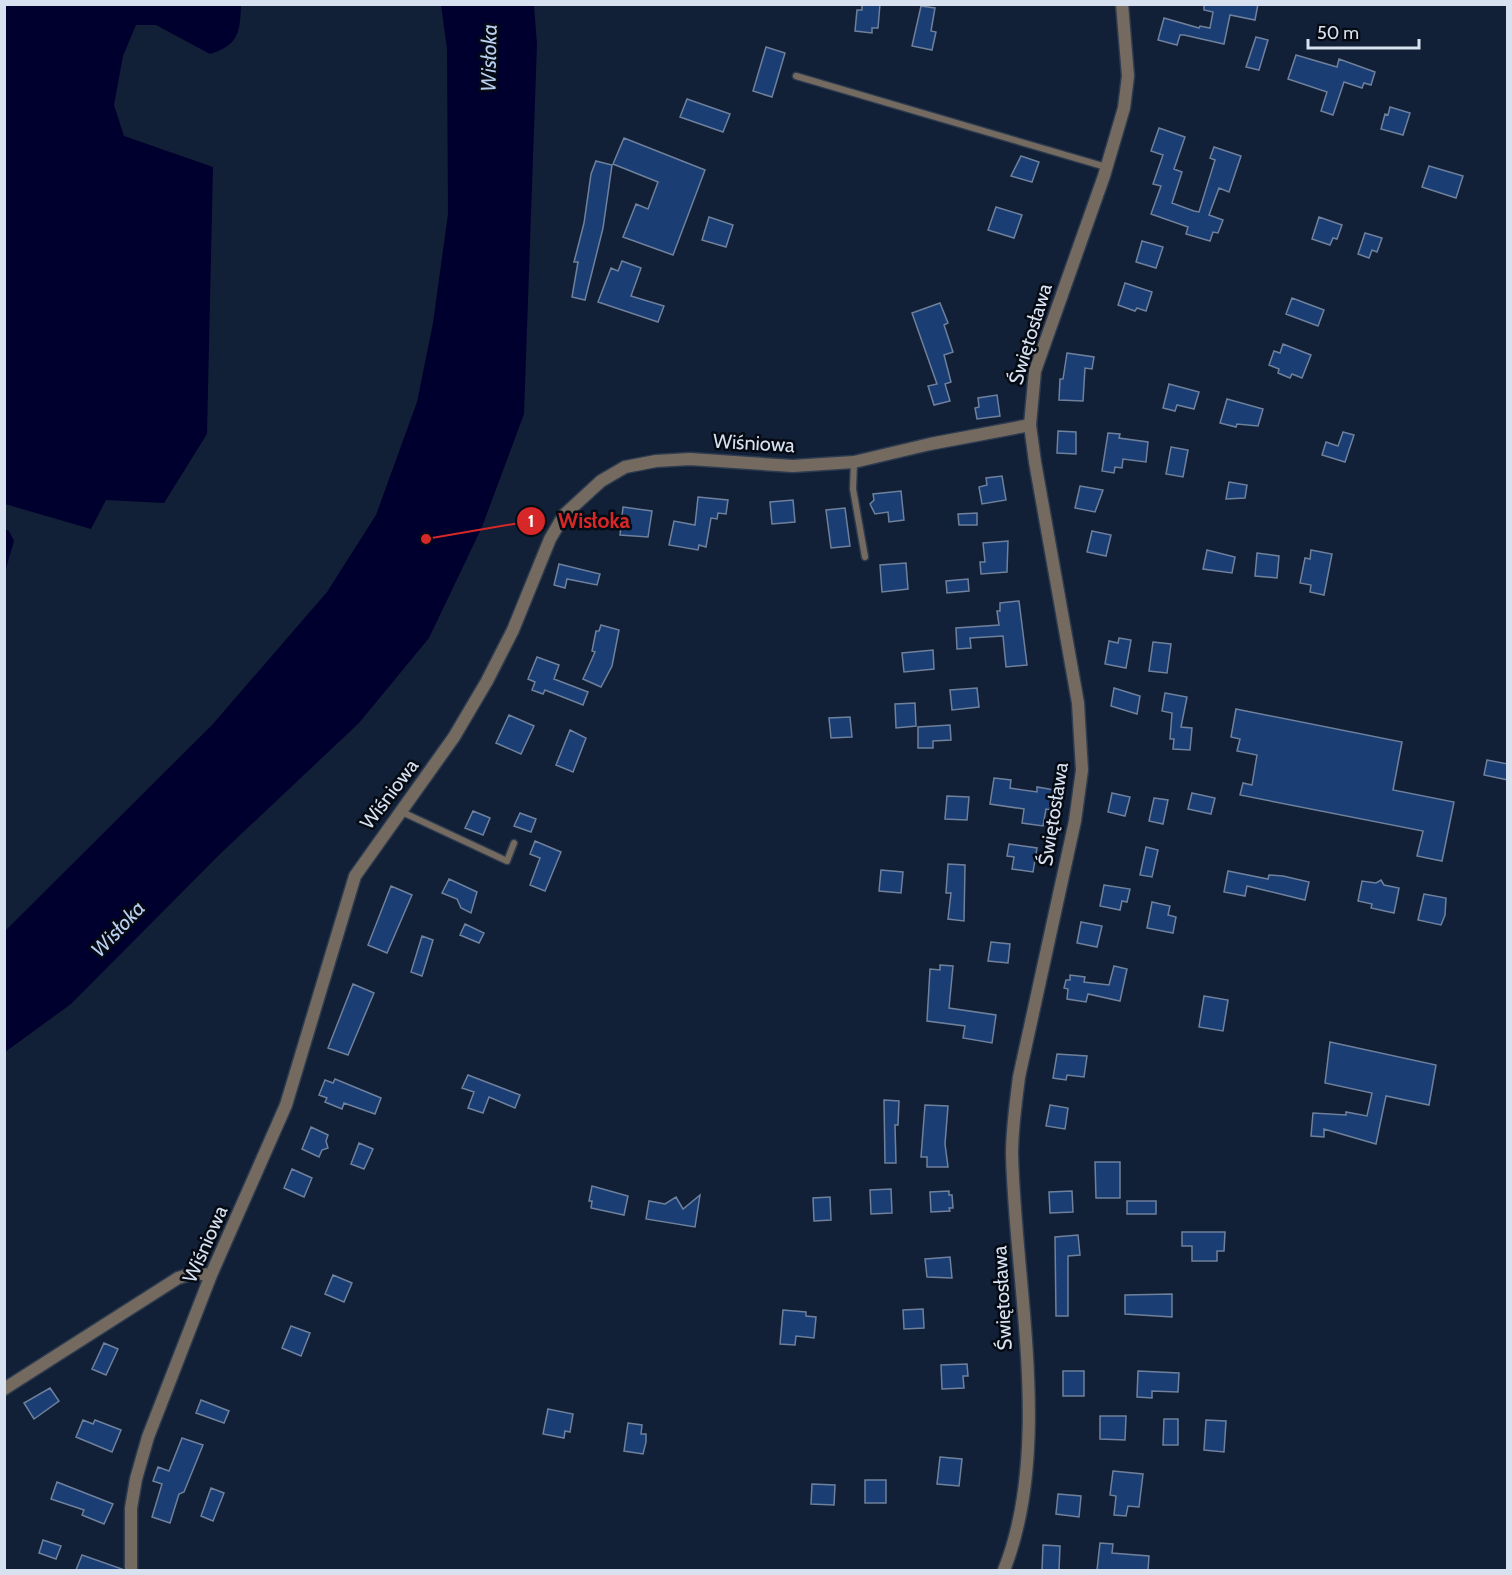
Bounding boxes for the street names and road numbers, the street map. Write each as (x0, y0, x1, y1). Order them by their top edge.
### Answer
street label: Świętosława (1003, 280, 1057, 388)
street label: Wiśniowa (713, 429, 796, 457)
street label: Wiśniowa (355, 754, 423, 834)
street label: Świętosława (1033, 760, 1073, 868)
street label: Wiśniowa (177, 1201, 233, 1286)
street label: Świętosława (987, 1245, 1017, 1351)

